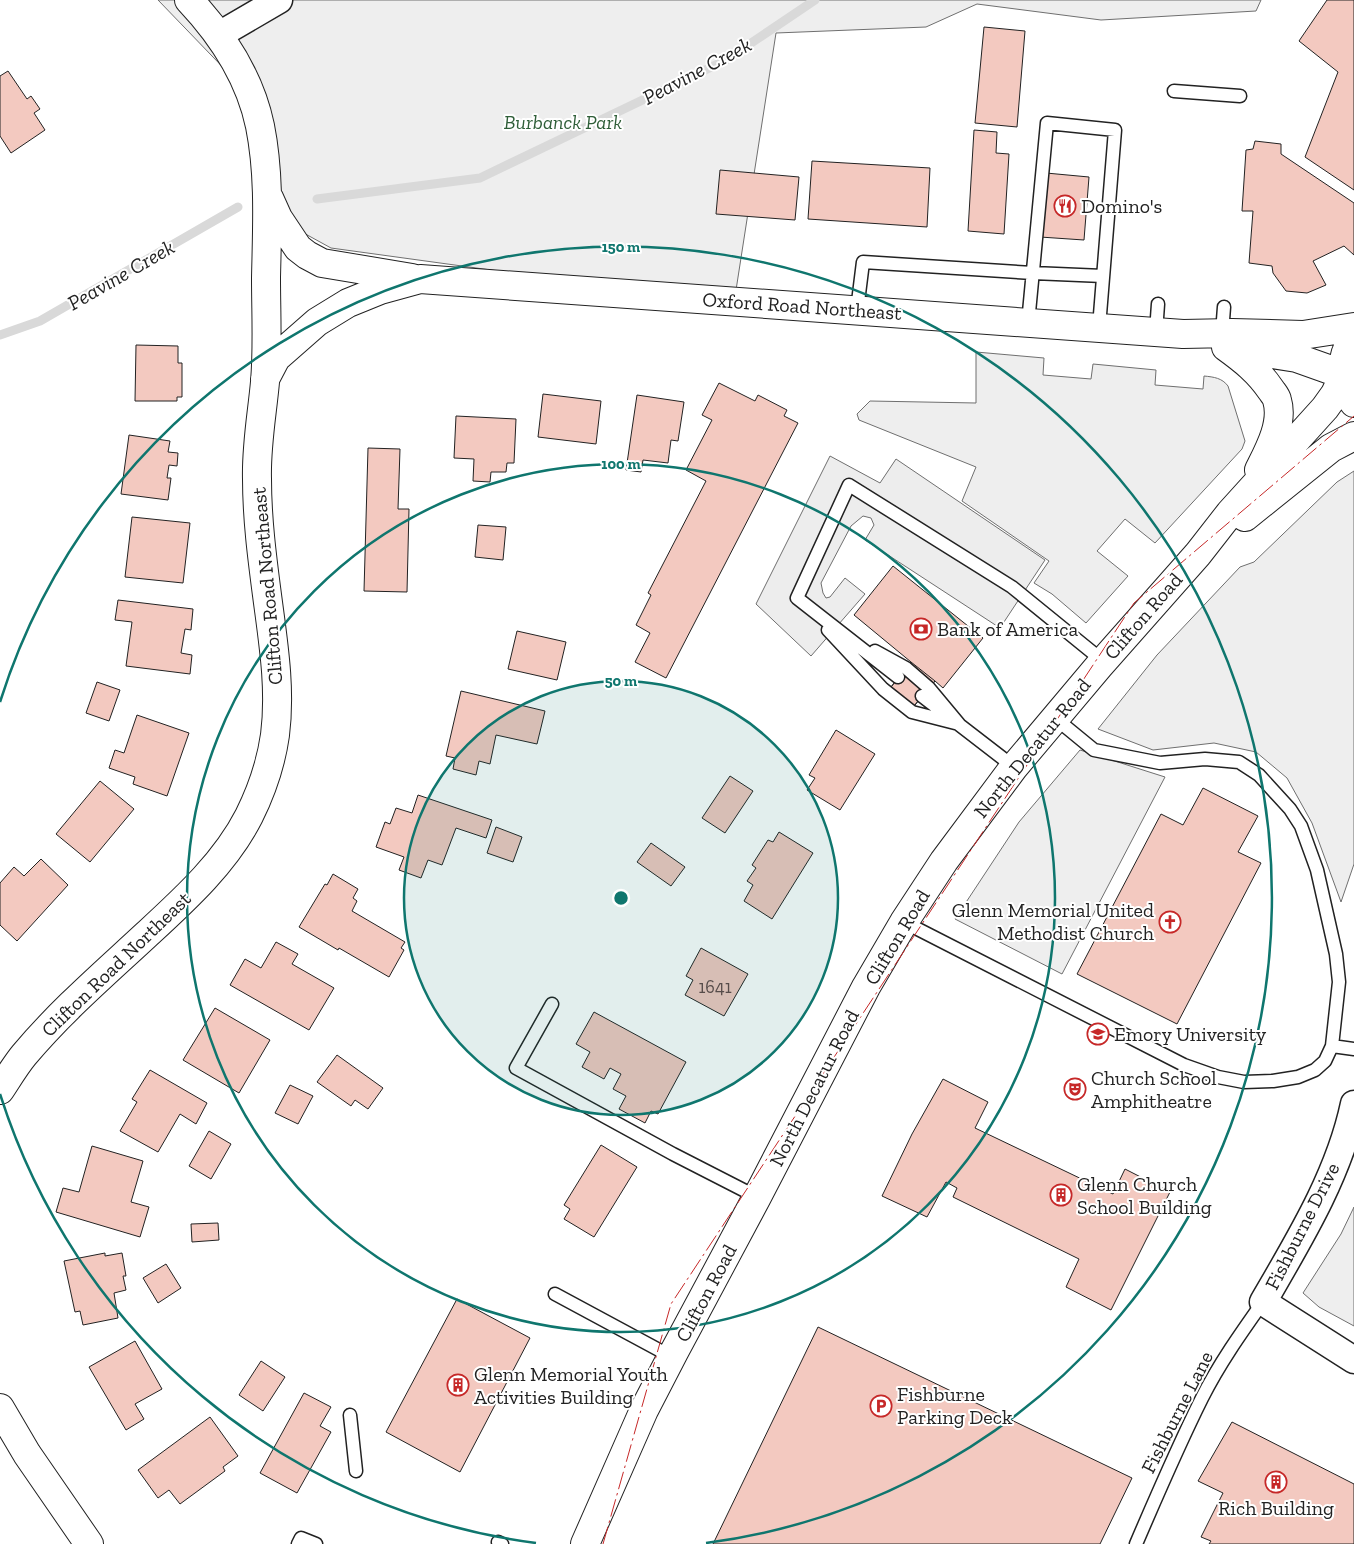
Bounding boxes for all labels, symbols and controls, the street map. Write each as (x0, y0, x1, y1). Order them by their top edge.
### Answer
water label: Peavine Creek (638, 32, 755, 110)
park label: Burbanck Park (504, 110, 622, 134)
restaurant icon: Domino's (1053, 194, 1077, 218)
place label: Domino's (1081, 194, 1162, 218)
water label: Peavine Creek (63, 234, 179, 315)
text: 150 m (602, 238, 640, 256)
street label: Oxford Road Northeast (702, 287, 903, 325)
text: 100 m (601, 455, 641, 473)
street label: Clifton Road Northeast (246, 486, 288, 686)
street label: Clifton Road (1099, 568, 1187, 664)
bank icon: Bank of America (909, 617, 933, 641)
place label: Bank of America (937, 617, 1079, 641)
text: 50 m (605, 672, 637, 690)
street label: North Decatur Road (968, 673, 1096, 823)
street label: Clifton Road (859, 885, 935, 989)
street label: Clifton Road Northeast (36, 886, 196, 1042)
centre of rings (612, 889, 630, 907)
place label: Glenn Memorial United Methodist Church (952, 898, 1155, 945)
church icon: Glenn Memorial United Methodist Church (1158, 910, 1182, 934)
house number: 1641 (698, 976, 732, 998)
street label: North Decatur Road (764, 1006, 864, 1170)
school or university icon: Emory University (1086, 1022, 1110, 1046)
place label: Emory University (1114, 1022, 1267, 1046)
place label: Church School Amphitheatre (1091, 1066, 1216, 1113)
theatre icon: Church School Amphitheatre (1063, 1077, 1087, 1101)
street label: Fishburne Drive (1260, 1158, 1344, 1294)
place label: Glenn Church School Building (1077, 1172, 1212, 1219)
building icon: Glenn Church School Building (1049, 1183, 1073, 1207)
street label: Clifton Road (670, 1240, 742, 1346)
street label: Fishburne Lane (1136, 1347, 1218, 1477)
place label: Glenn Memorial Youth Activities Building (474, 1362, 669, 1409)
building icon: Glenn Memorial Youth Activities Building (446, 1373, 470, 1397)
place label: Fishburne Parking Deck (897, 1382, 1013, 1429)
parking icon: Fishburne Parking Deck (869, 1394, 893, 1418)
building icon: Rich Building (1264, 1470, 1288, 1494)
place label: Rich Building (1218, 1496, 1334, 1520)

